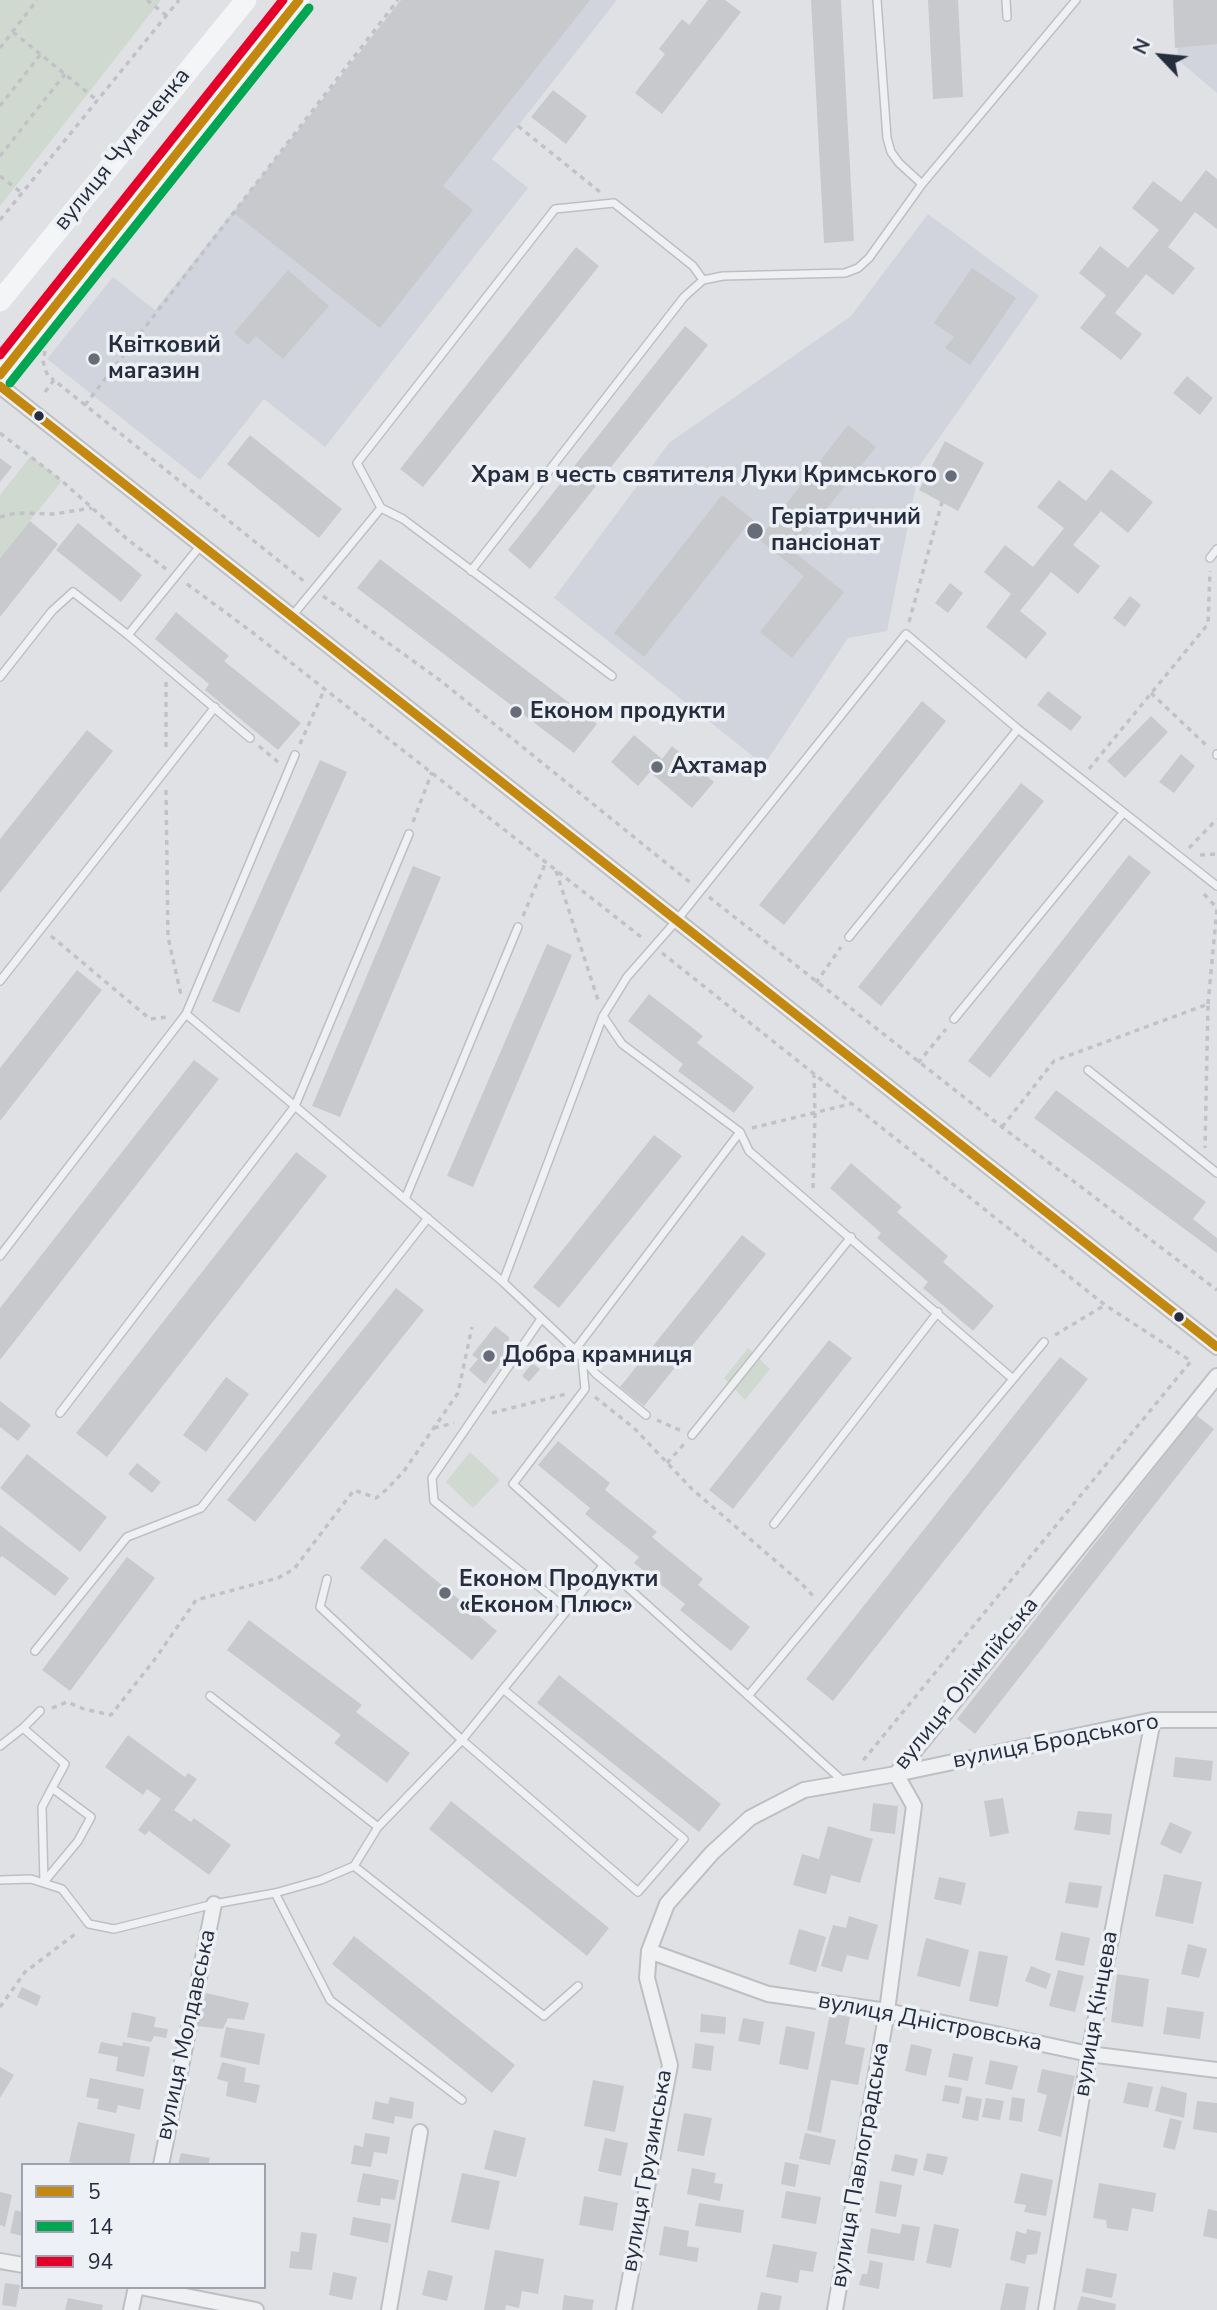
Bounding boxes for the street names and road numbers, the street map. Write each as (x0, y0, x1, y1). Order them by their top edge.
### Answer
street label: вулиця Чумаченка (49, 63, 197, 237)
street label: вулиця Олімпійська (889, 1592, 1045, 1776)
street label: вулиця Бродського (951, 1708, 1161, 1776)
street label: вулиця Молдавська (151, 1927, 223, 2143)
street label: вулиця Кінцева (1069, 1929, 1125, 2099)
street label: вулиця Дністровська (816, 1988, 1044, 2058)
street label: вулиця Павлоградська (826, 2040, 896, 2290)
street label: вулиця Грузинська (617, 2068, 679, 2274)

